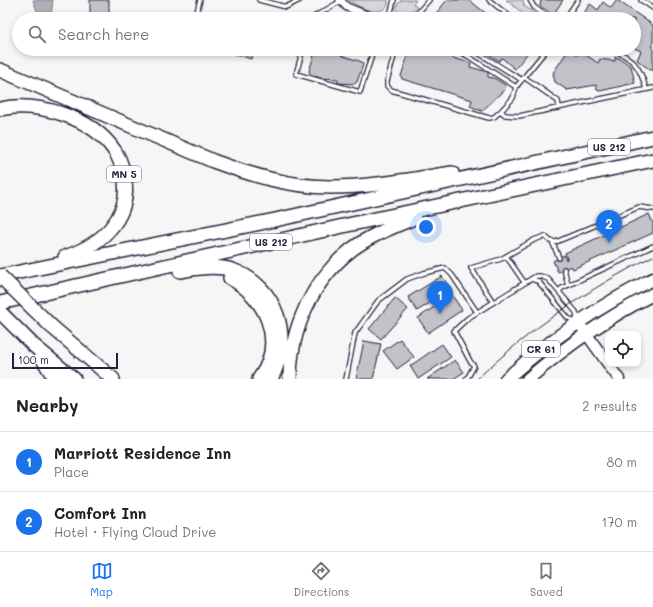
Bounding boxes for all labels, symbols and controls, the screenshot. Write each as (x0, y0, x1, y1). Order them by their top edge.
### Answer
search box (12, 12, 641, 56)
icon: search (26, 23, 48, 45)
text: Search here (58, 24, 149, 44)
road number: US 212 (588, 139, 630, 155)
road number: MN 5 (107, 166, 141, 182)
pin: 2 (596, 210, 622, 243)
your location (416, 217, 436, 237)
road number: US 212 (250, 234, 292, 250)
pin: 1 (427, 281, 453, 314)
map controls (605, 331, 641, 367)
button: locate (605, 331, 641, 367)
road number: CR 61 (522, 341, 560, 357)
scale bar (12, 351, 118, 370)
text: 100 m (18, 352, 49, 367)
text: Nearby (16, 394, 78, 416)
text: 2 results (582, 397, 637, 414)
text: Marriott Residence Inn (54, 443, 231, 463)
text: 1 (26, 453, 32, 470)
text: 80 m (607, 453, 637, 470)
text: Place (54, 463, 89, 480)
text: Comfort Inn (54, 503, 146, 523)
text: 2 (25, 513, 33, 530)
text: 170 m (601, 513, 637, 530)
text: Hotel · Flying Cloud Drive (54, 523, 216, 540)
tab: Map (90, 560, 113, 599)
tab: Directions (293, 560, 349, 599)
tab: Saved (530, 560, 563, 599)

